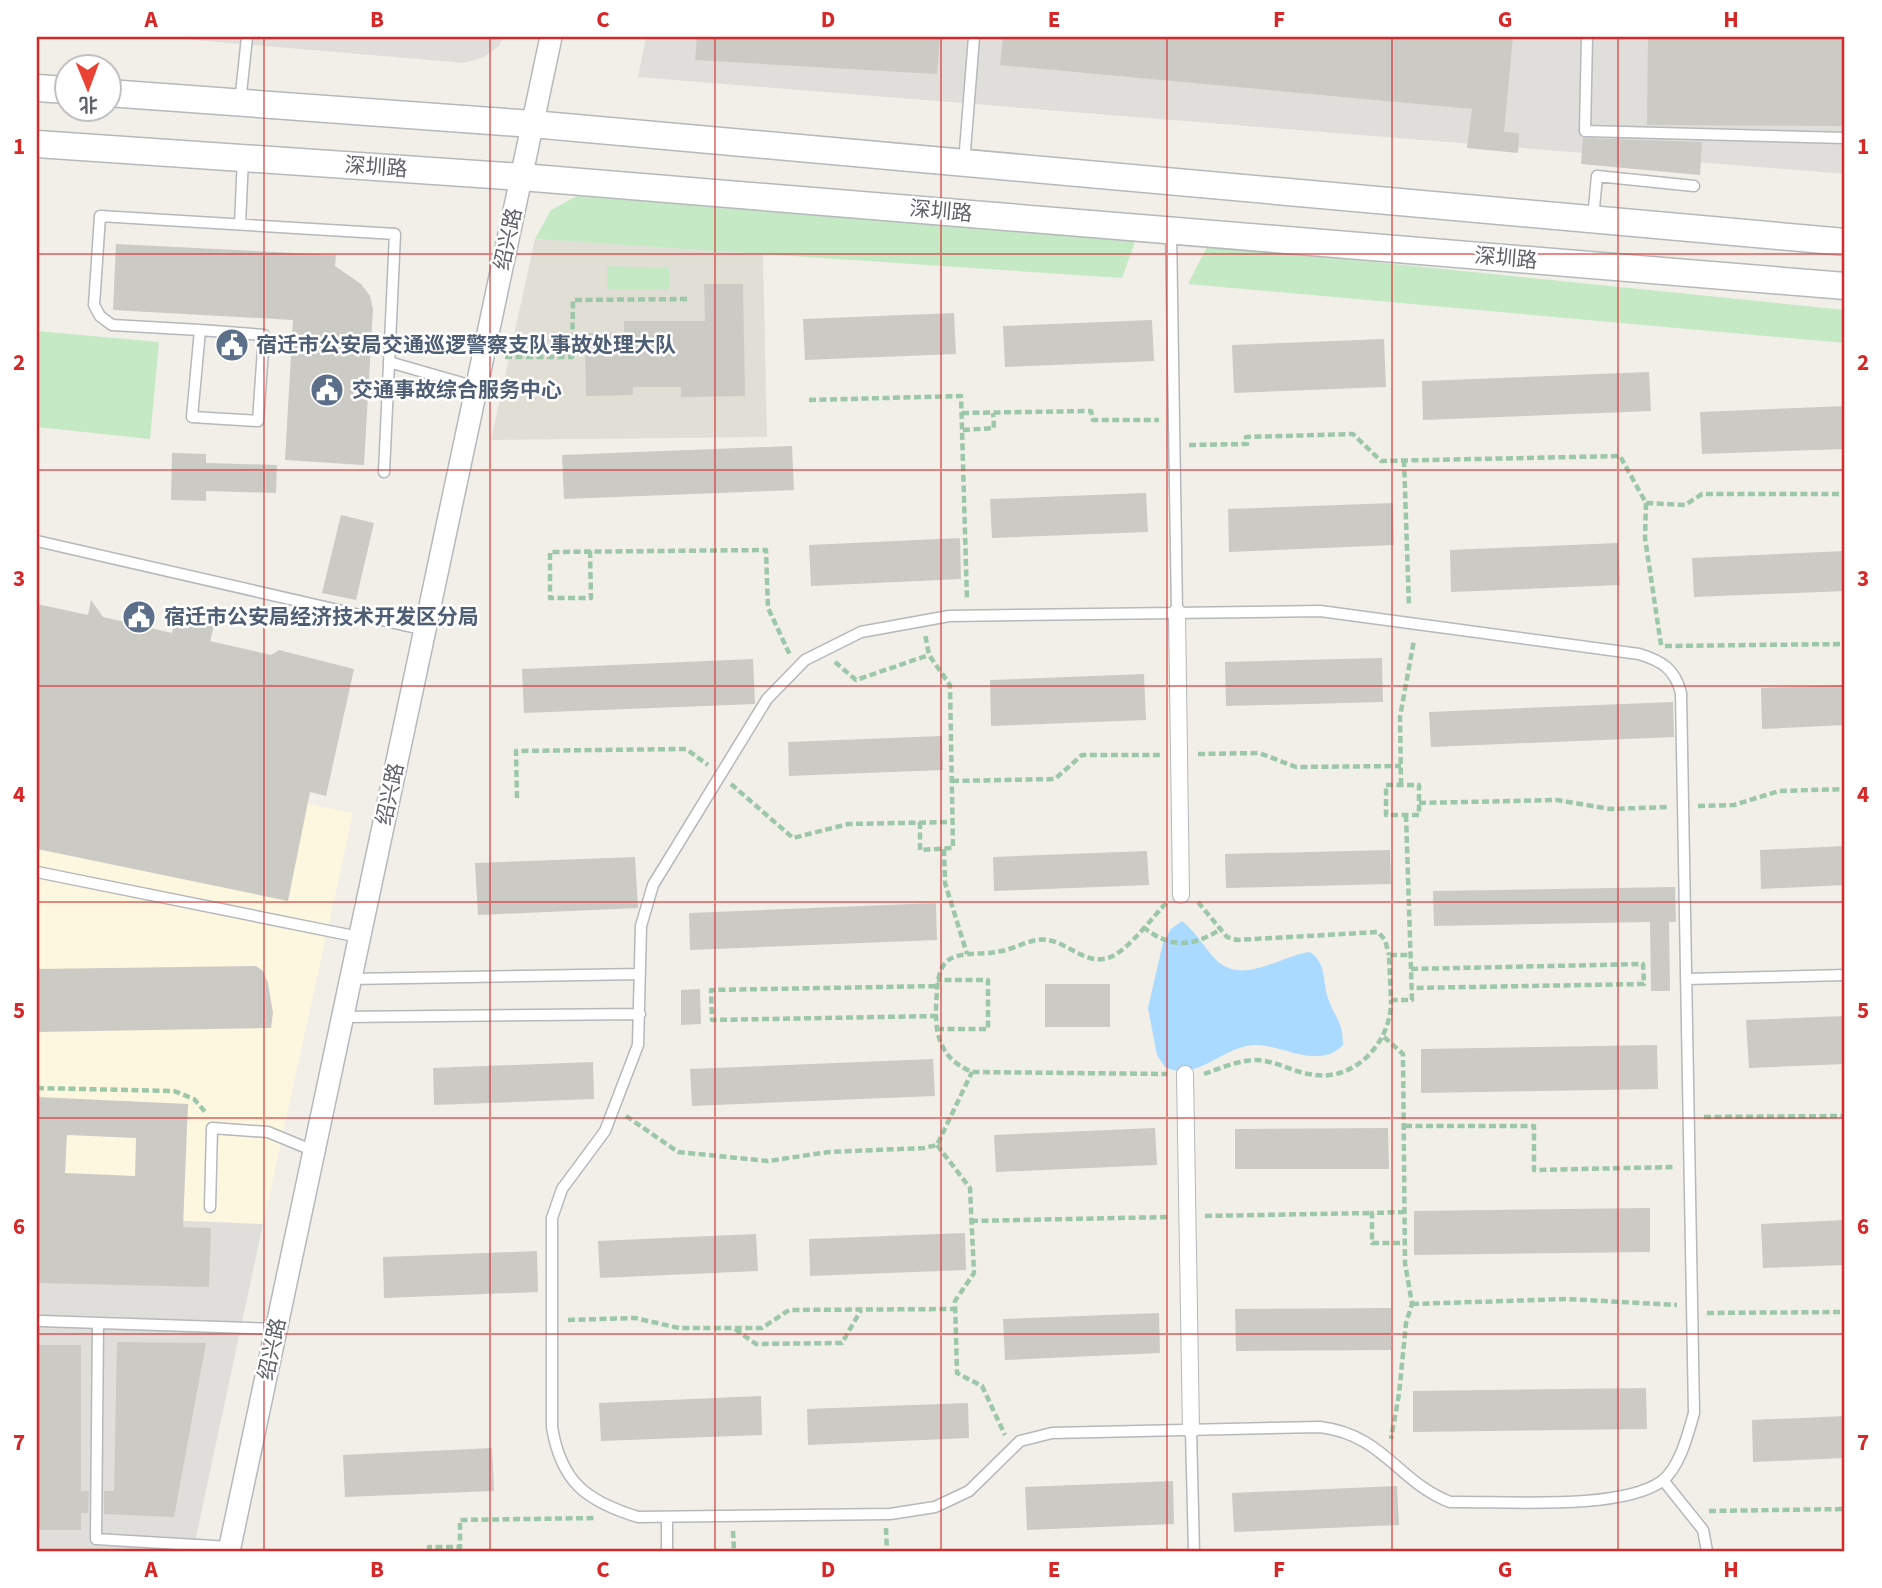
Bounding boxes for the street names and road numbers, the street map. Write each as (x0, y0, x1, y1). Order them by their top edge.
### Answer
street label: 深圳路 (344, 150, 408, 184)
street label: 深圳路 (908, 193, 974, 229)
street label: 绍兴路 (487, 205, 529, 273)
street label: 深圳路 (1473, 240, 1539, 276)
street label: 绍兴路 (369, 760, 411, 828)
street label: 绍兴路 (251, 1315, 293, 1383)

